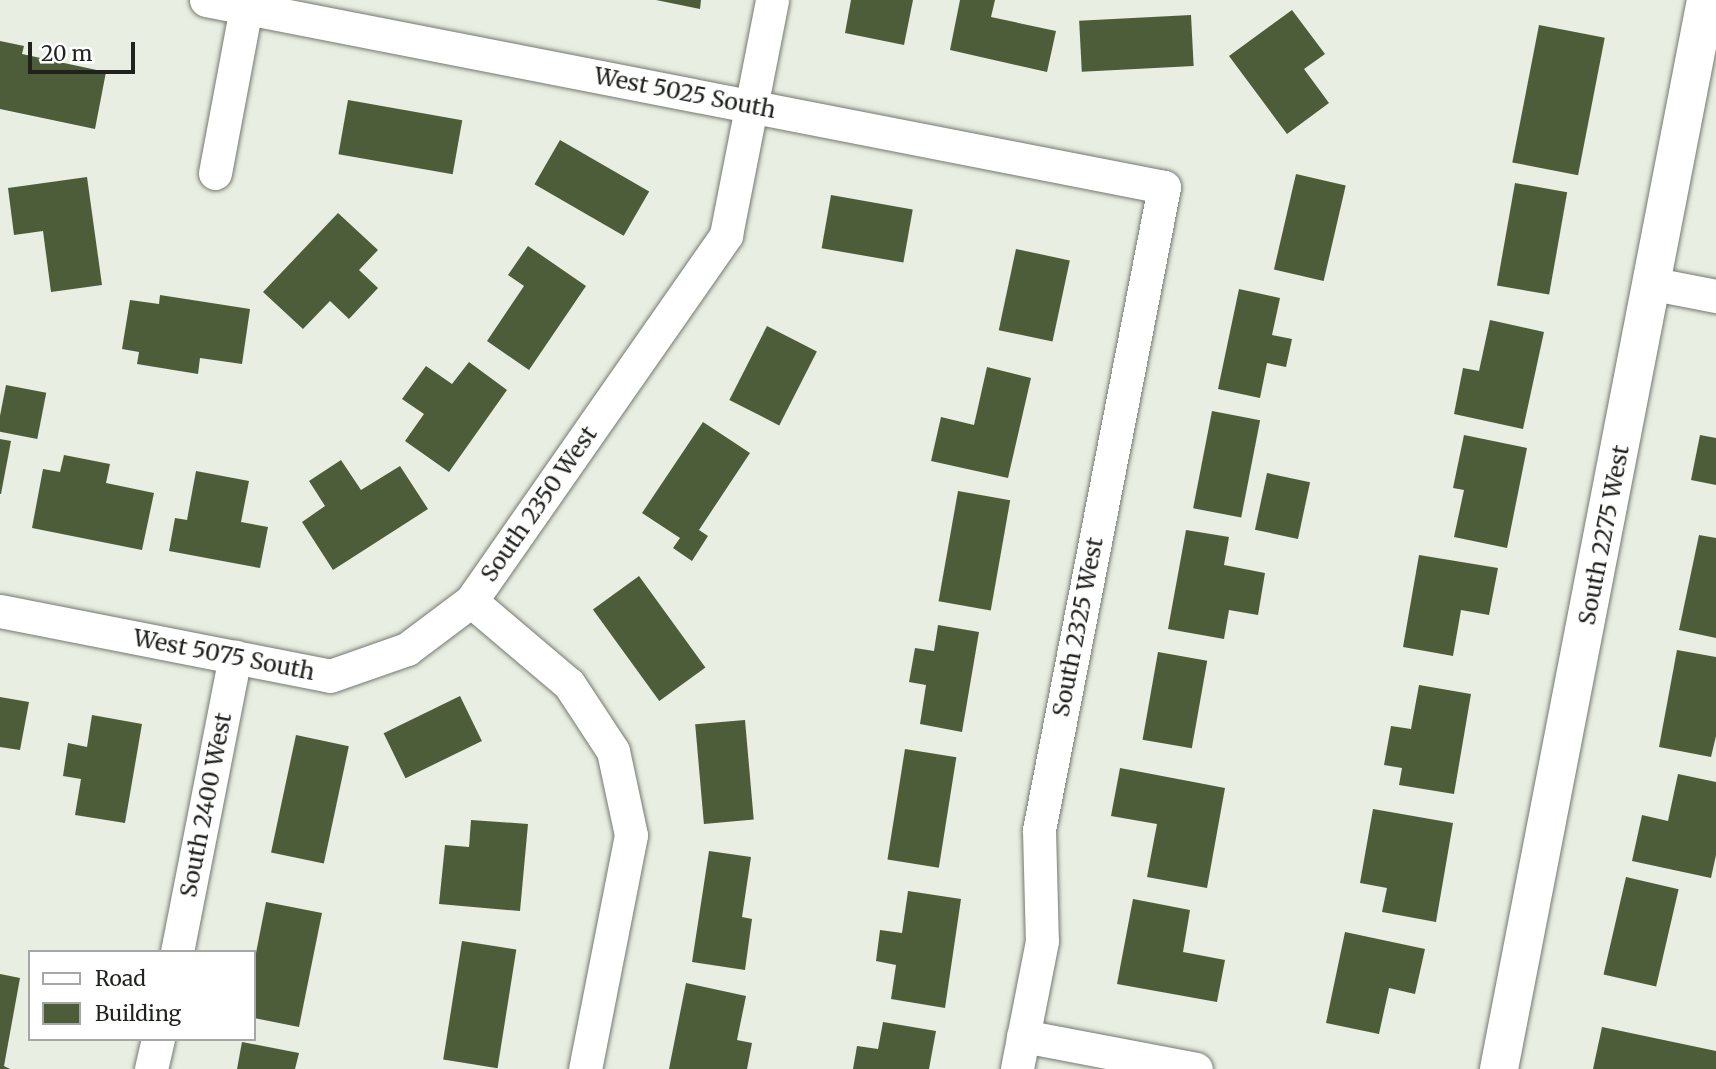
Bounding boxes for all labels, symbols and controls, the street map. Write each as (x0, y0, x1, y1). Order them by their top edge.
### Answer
scale bar (32, 28, 138, 72)
text: 20 m (41, 40, 92, 67)
street label: West 5025 South (592, 62, 778, 124)
street label: South 2350 West (475, 421, 603, 587)
street label: South 2275 West (1573, 443, 1635, 627)
street label: South 2325 West (1047, 535, 1109, 719)
street label: West 5075 South (131, 624, 317, 686)
street label: South 2400 West (175, 710, 237, 900)
legend (28, 950, 256, 1041)
text: Road (95, 965, 146, 992)
text: Building (95, 1000, 181, 1027)

